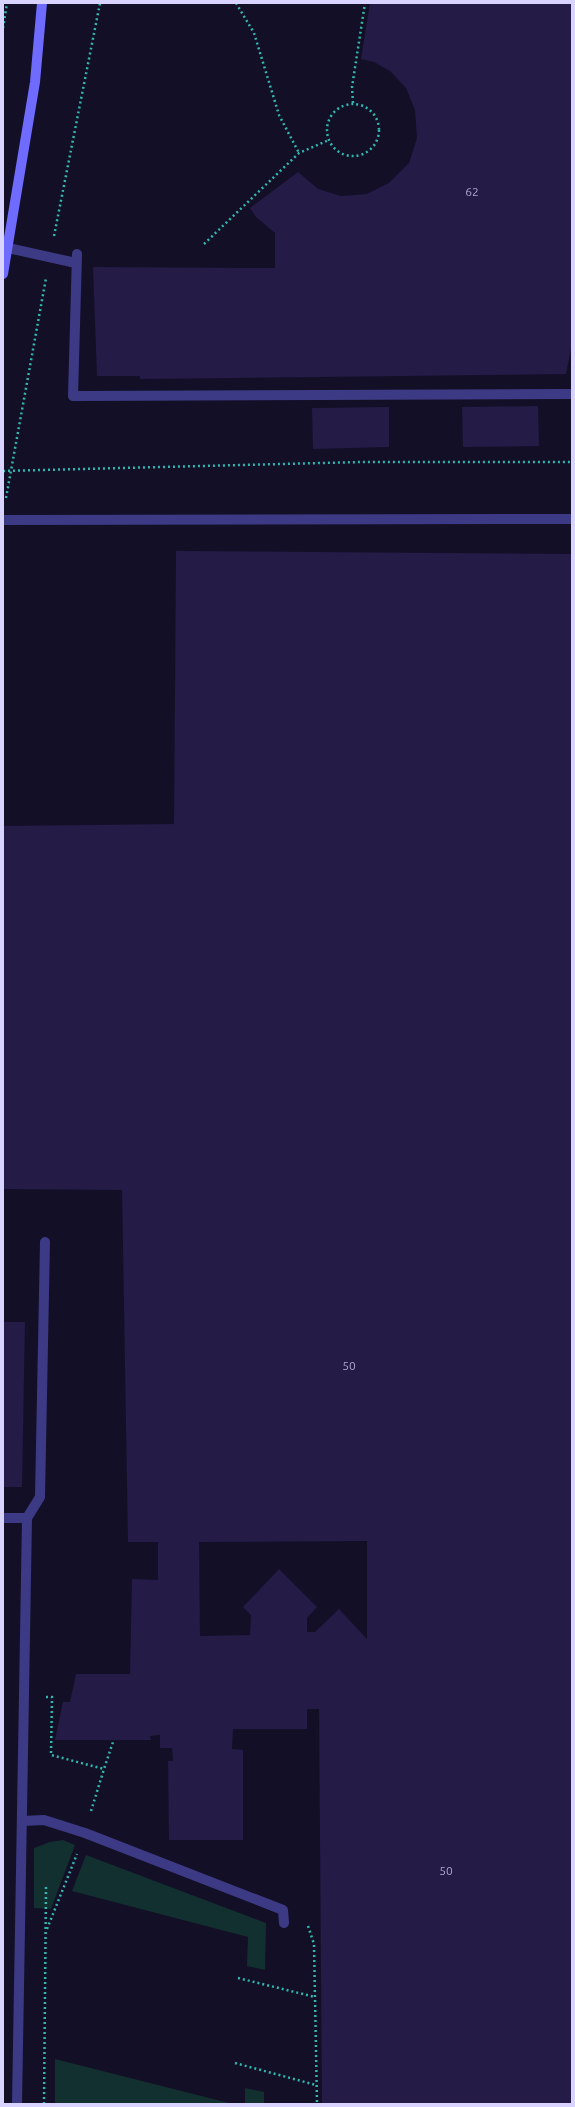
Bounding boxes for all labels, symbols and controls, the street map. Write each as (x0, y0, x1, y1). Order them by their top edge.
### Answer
house number: 62 (465, 185, 479, 198)
house number: 50 (342, 1359, 356, 1372)
house number: 50 (439, 1864, 453, 1877)

